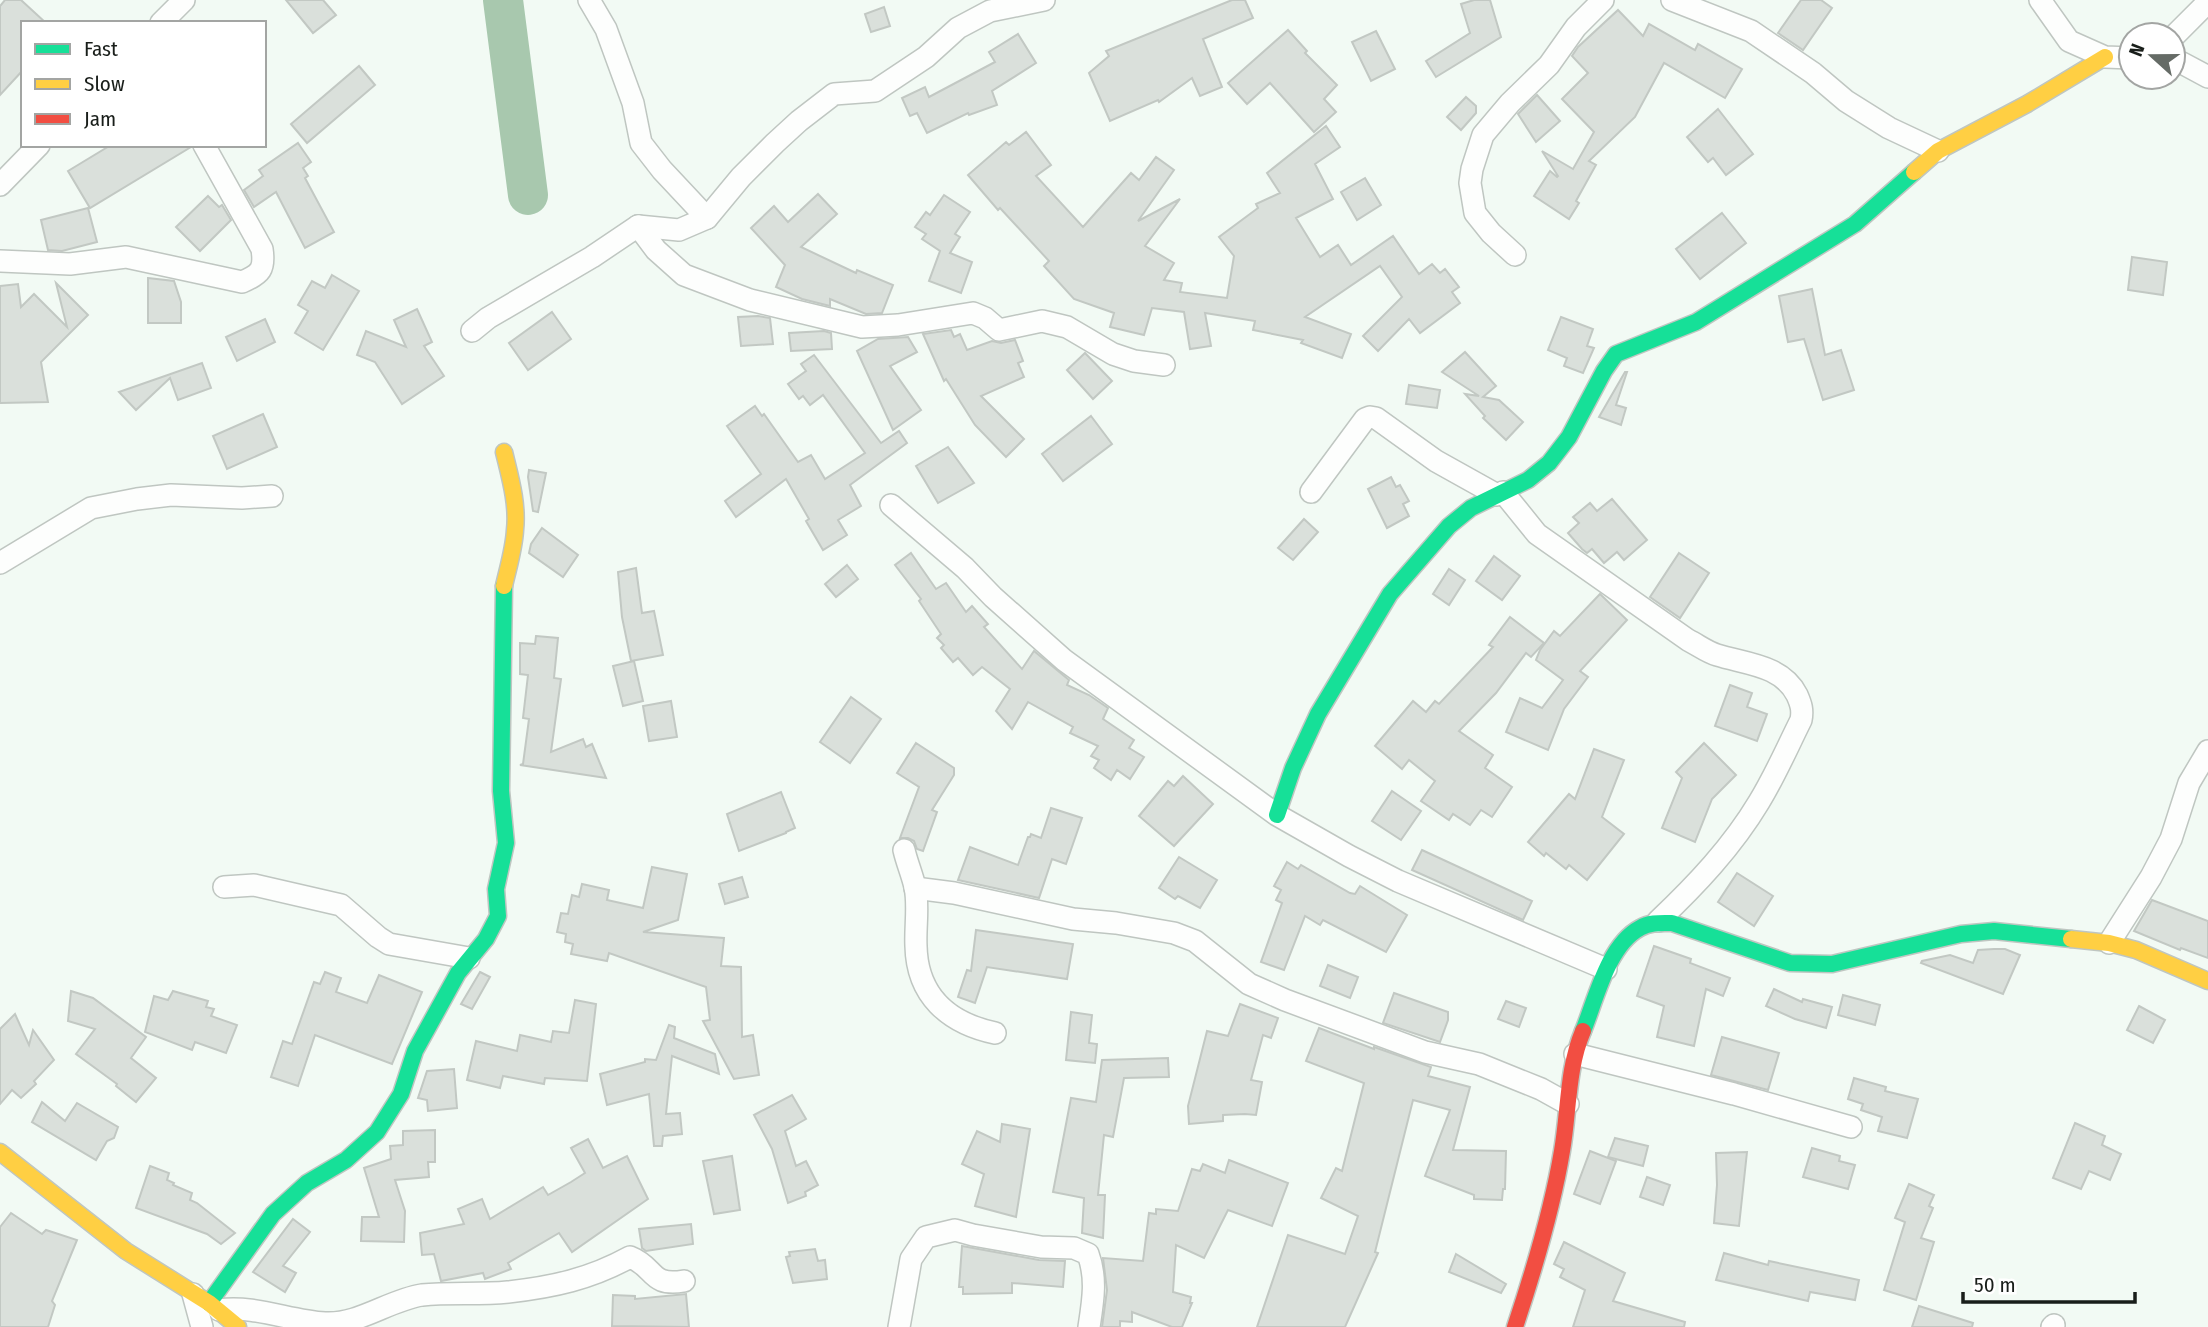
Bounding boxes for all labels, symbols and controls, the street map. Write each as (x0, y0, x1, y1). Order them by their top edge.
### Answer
legend (21, 21, 266, 147)
north arrow (2117, 21, 2187, 91)
text: Fast (84, 36, 118, 62)
text: N (2124, 41, 2149, 60)
text: Slow (84, 71, 125, 97)
text: Jam (84, 106, 116, 132)
scale bar (1963, 1260, 2134, 1304)
text: 50 m (1974, 1272, 2016, 1298)

